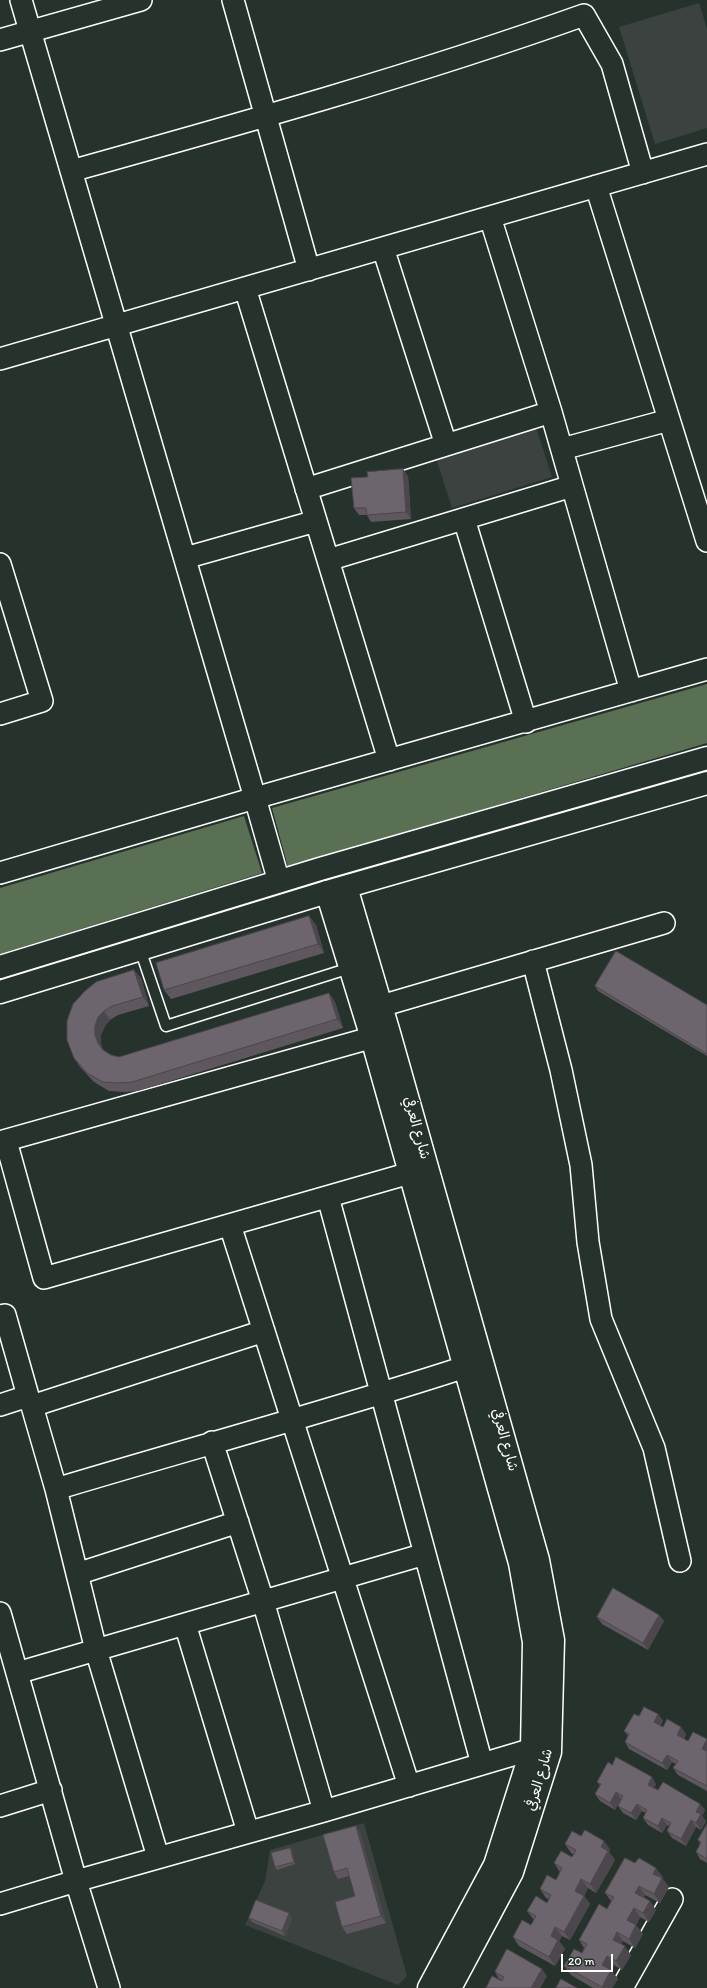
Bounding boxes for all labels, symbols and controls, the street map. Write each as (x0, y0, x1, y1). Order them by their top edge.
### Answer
street label: شارع العرفي (399, 1095, 433, 1161)
street label: شارع العرفي (487, 1407, 521, 1473)
street label: شارع العرفي (523, 1747, 557, 1813)
scale bar (563, 1946, 615, 1972)
text: 20 m (568, 1954, 595, 1968)

